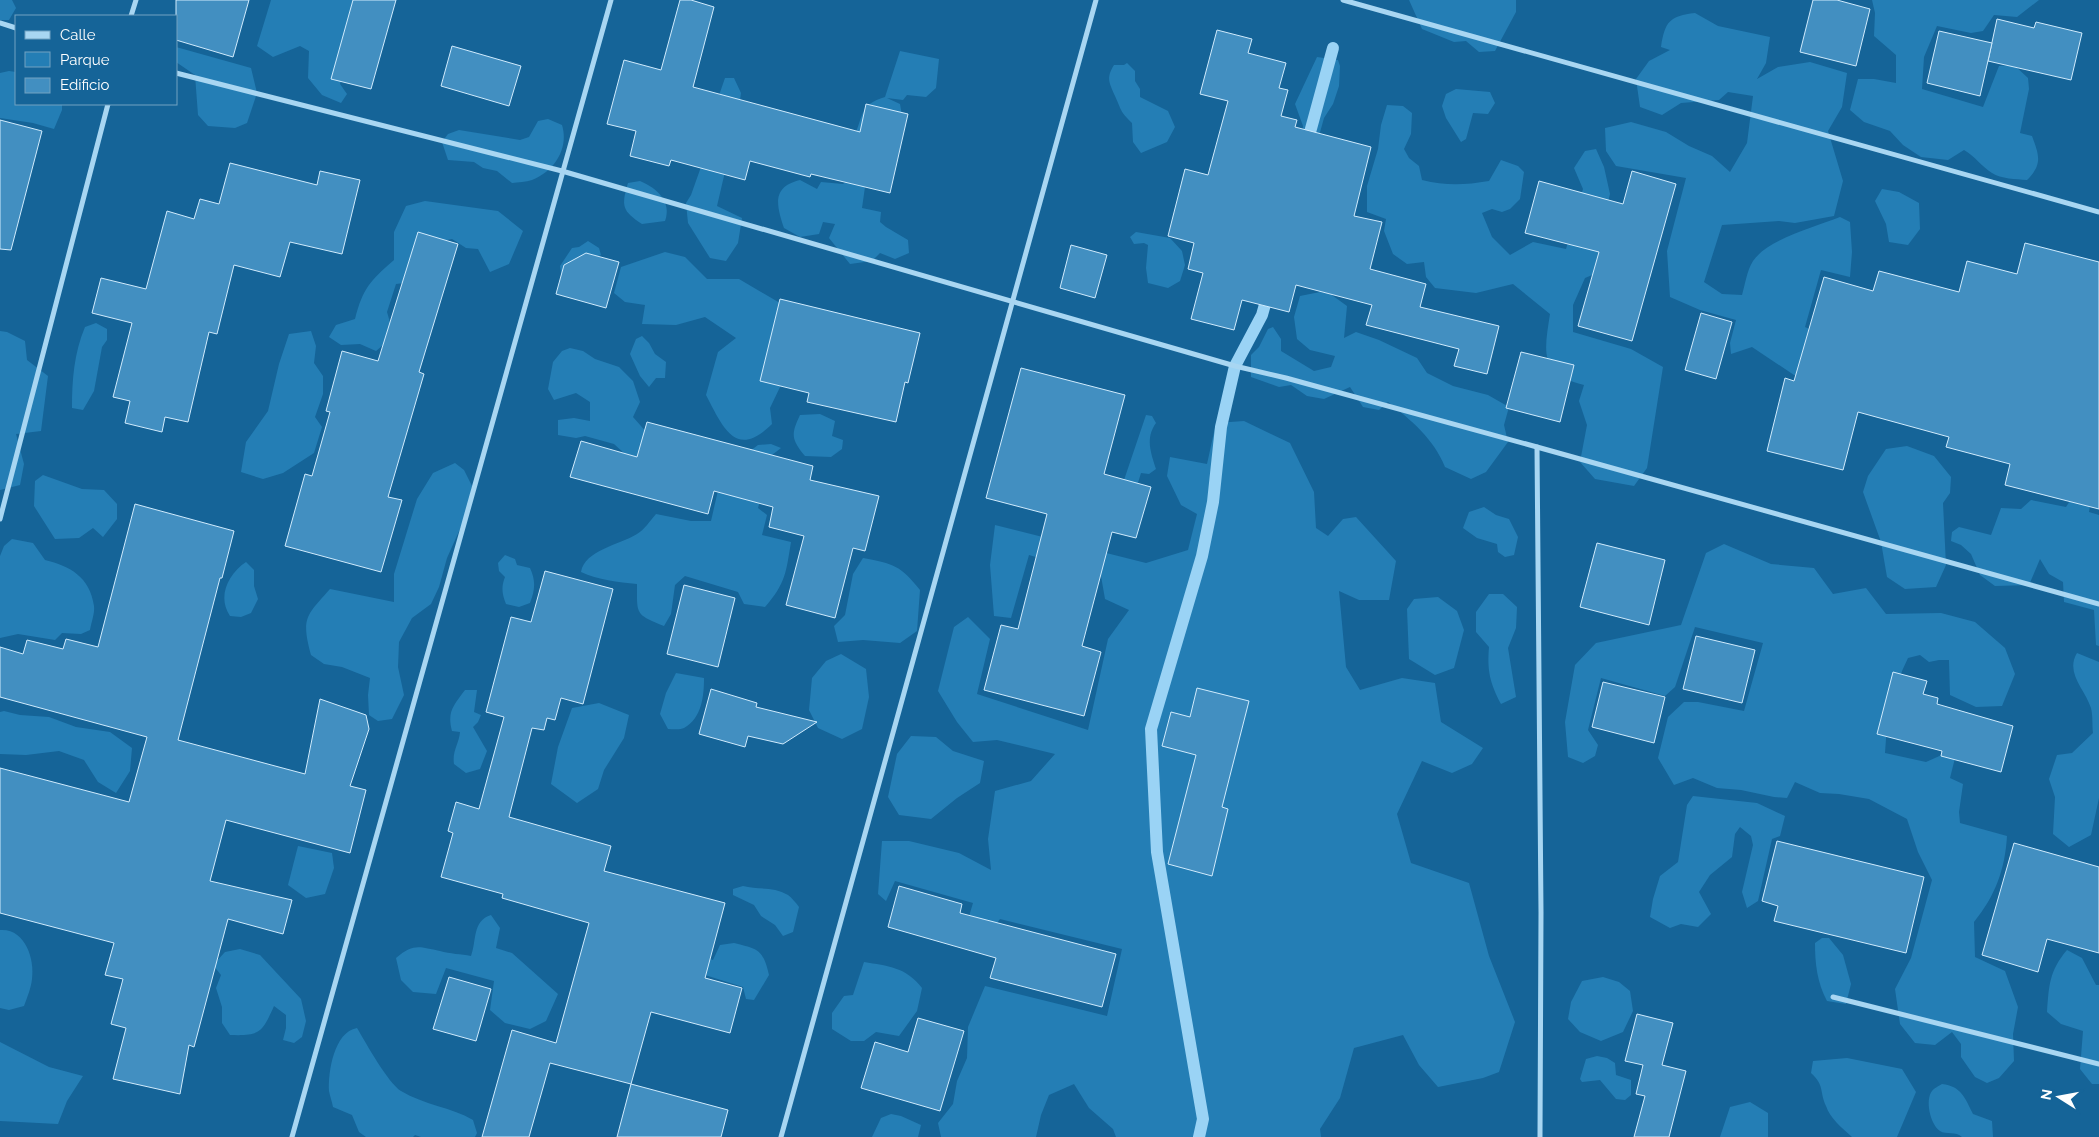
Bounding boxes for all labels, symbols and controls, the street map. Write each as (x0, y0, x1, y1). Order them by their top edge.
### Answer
legend (15, 15, 178, 105)
text: Calle (60, 26, 96, 44)
text: Parque (60, 51, 110, 69)
text: Edificio (60, 76, 110, 94)
north arrow (2034, 1072, 2084, 1122)
text: N (2037, 1088, 2055, 1101)

